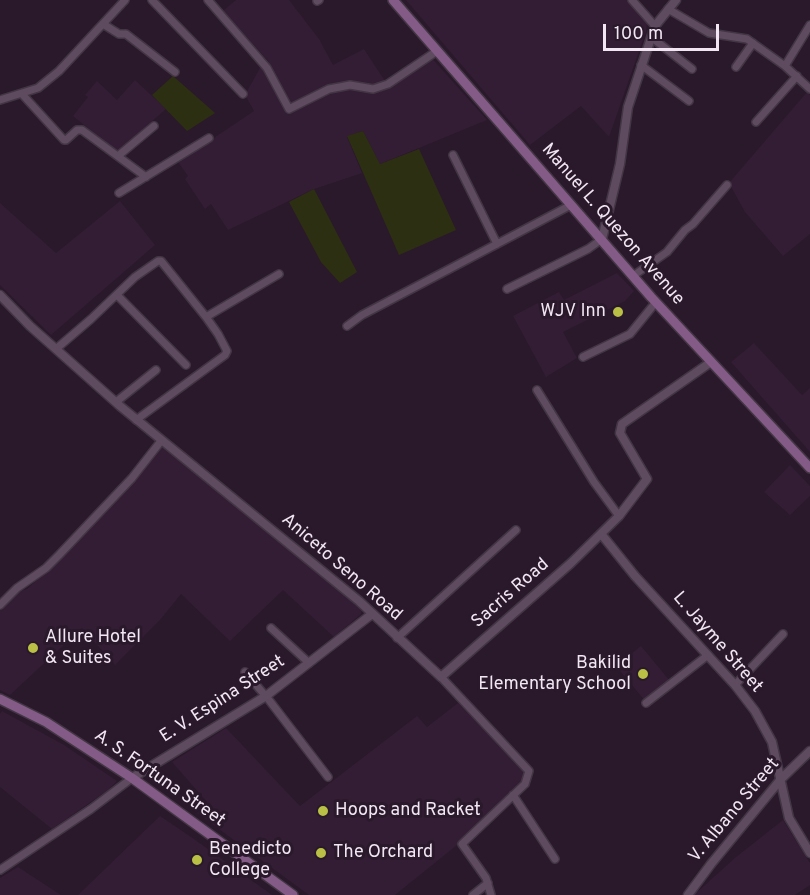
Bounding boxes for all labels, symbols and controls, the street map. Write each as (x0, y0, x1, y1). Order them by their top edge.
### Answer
scale bar (606, 12, 722, 50)
text: 100 m (614, 23, 663, 46)
street label: Manuel L. Quezon Avenue (536, 140, 688, 310)
place label: WJV Inn (540, 301, 606, 323)
marker: WJV Inn (611, 305, 625, 319)
street label: Aniceto Seno Road (276, 510, 406, 626)
street label: Sacris Road (468, 555, 554, 633)
street label: L. Jayme Street (667, 588, 767, 698)
place label: Allure Hotel & Suites (45, 627, 141, 670)
marker: Allure Hotel & Suites (26, 641, 40, 655)
street label: E. V. Espina Street (157, 652, 289, 748)
place label: Bakilid Elementary School (478, 653, 631, 696)
marker: Bakilid Elementary School (636, 667, 650, 681)
street label: A. S. Fortuna Street (89, 726, 229, 832)
street label: V. Albano Street (685, 754, 785, 868)
place label: Hoops and Racket (335, 800, 481, 822)
marker: Hoops and Racket (316, 804, 330, 818)
place label: Benedicto College (209, 839, 291, 882)
place label: The Orchard (333, 842, 433, 864)
marker: The Orchard (314, 846, 328, 860)
marker: Benedicto College (190, 853, 204, 867)

